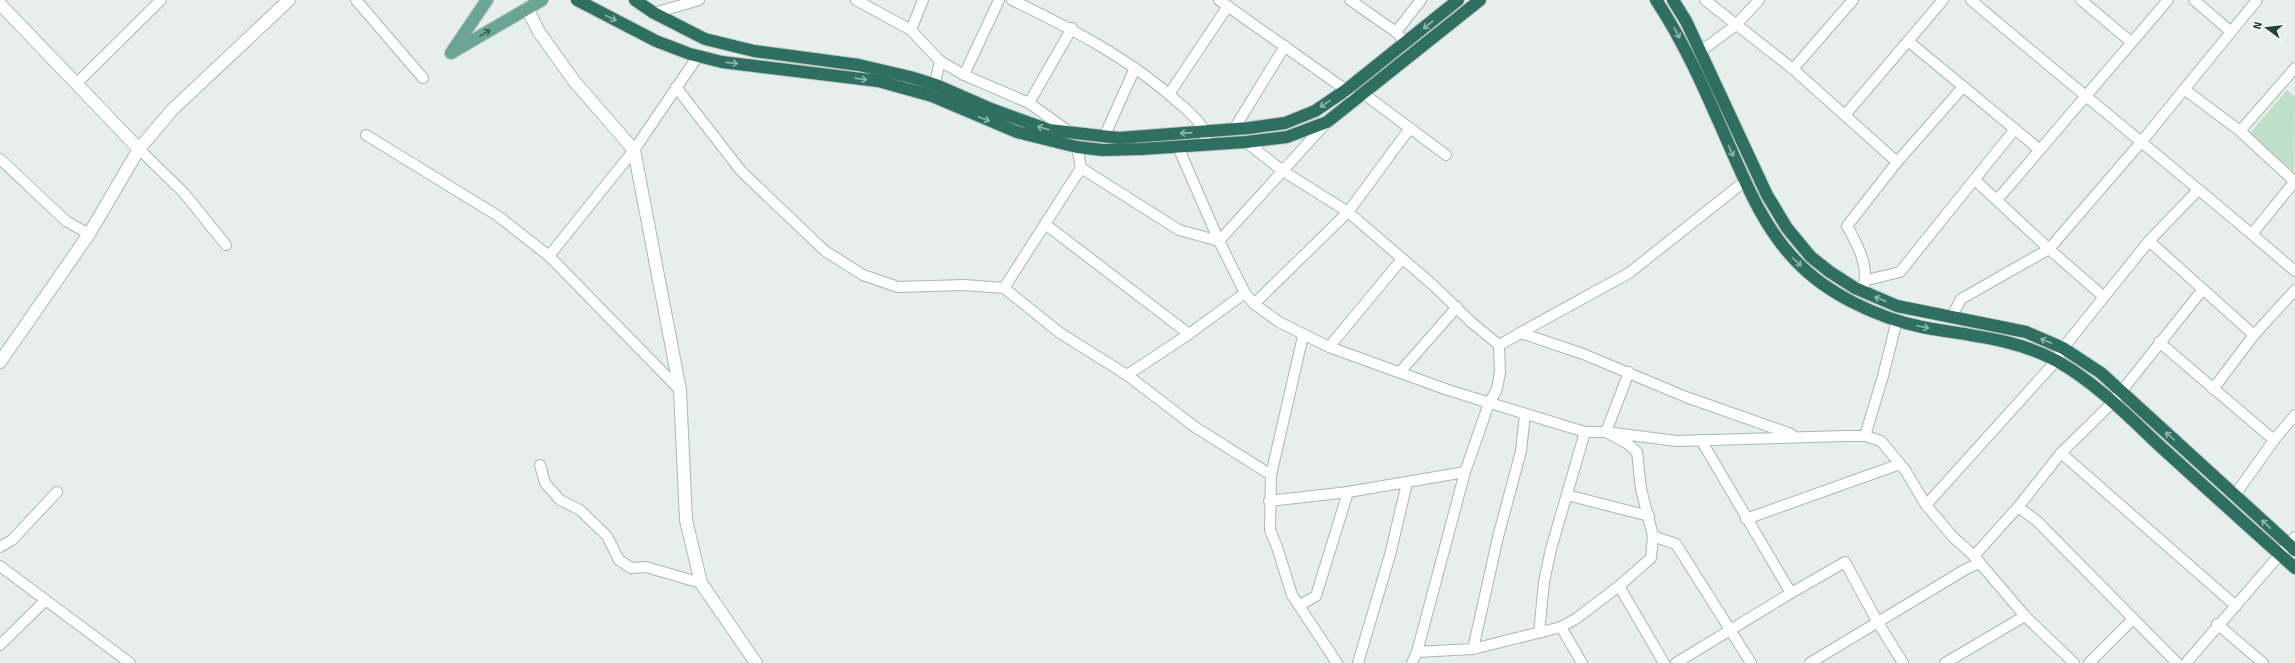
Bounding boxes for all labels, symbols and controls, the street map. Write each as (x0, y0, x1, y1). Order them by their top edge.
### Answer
north arrow (2247, 8, 2287, 48)
one-way arrow (605, 15, 617, 22)
one-way arrow (1423, 20, 1433, 29)
text: N (2251, 20, 2265, 31)
one-way arrow (1674, 27, 1681, 39)
one-way arrow (479, 28, 491, 36)
one-way arrow (725, 60, 738, 67)
one-way arrow (854, 75, 867, 83)
one-way arrow (1320, 100, 1331, 108)
one-way arrow (978, 116, 990, 124)
one-way arrow (1037, 124, 1050, 131)
one-way arrow (1180, 129, 1193, 137)
one-way arrow (1728, 144, 1736, 156)
one-way arrow (1792, 257, 1802, 267)
one-way arrow (1874, 294, 1886, 302)
one-way arrow (1917, 323, 1930, 331)
one-way arrow (2040, 336, 2052, 344)
one-way arrow (2165, 432, 2176, 441)
one-way arrow (2262, 520, 2272, 529)

